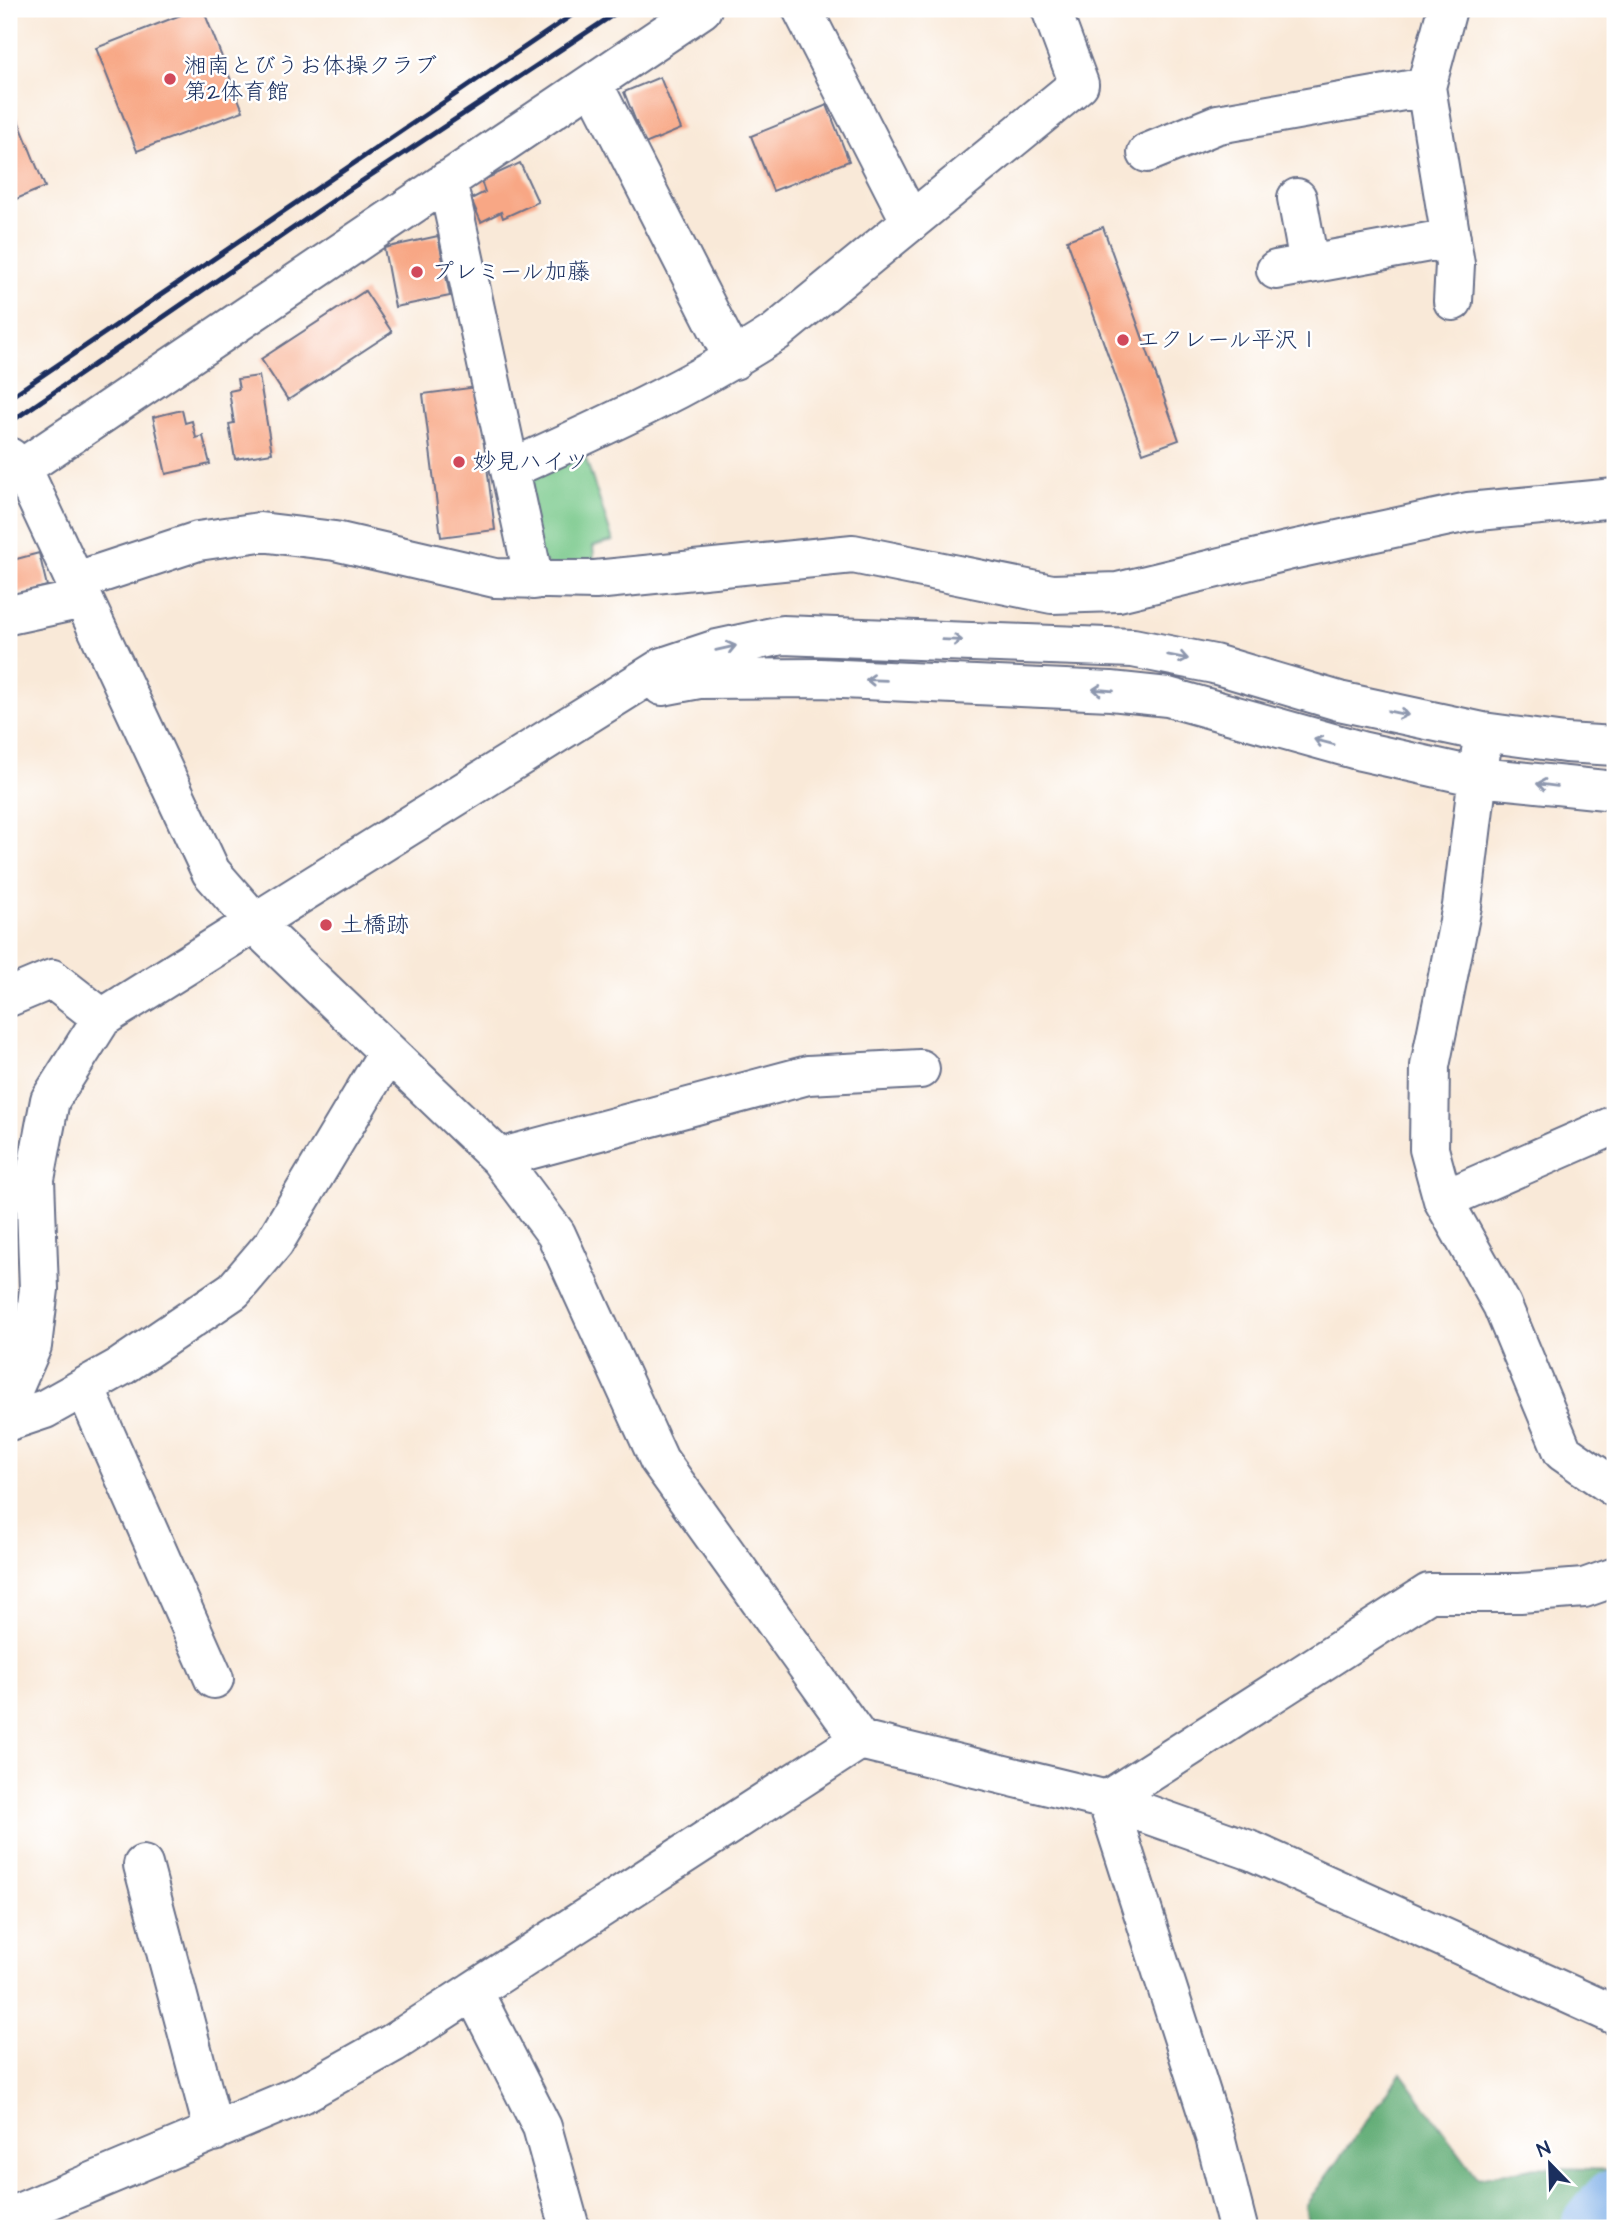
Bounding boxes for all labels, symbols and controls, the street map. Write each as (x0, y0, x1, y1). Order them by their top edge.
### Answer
place label: 湘南とびうお体操クラブ 第2体育館 (184, 50, 437, 108)
marker: 湘南とびうお体操クラブ 第2体育館 (162, 71, 178, 87)
place label: プレミール加藤 (431, 256, 590, 288)
marker: プレミール加藤 (409, 264, 425, 280)
place label: エクレール平沢Ⅰ (1137, 324, 1321, 356)
marker: エクレール平沢Ⅰ (1115, 332, 1131, 348)
place label: 妙見ハイツ (473, 446, 588, 478)
marker: 妙見ハイツ (451, 454, 467, 470)
one-way arrow (940, 634, 963, 647)
one-way arrow (714, 640, 736, 653)
one-way arrow (1166, 650, 1189, 664)
one-way arrow (865, 674, 888, 687)
one-way arrow (1093, 683, 1115, 696)
one-way arrow (1386, 707, 1409, 721)
one-way arrow (1313, 734, 1335, 747)
one-way arrow (1536, 779, 1559, 792)
place label: 土橋跡 (340, 909, 409, 941)
marker: 土橋跡 (318, 917, 334, 933)
north arrow (1516, 2128, 1586, 2198)
text: N (1533, 2135, 1555, 2164)

